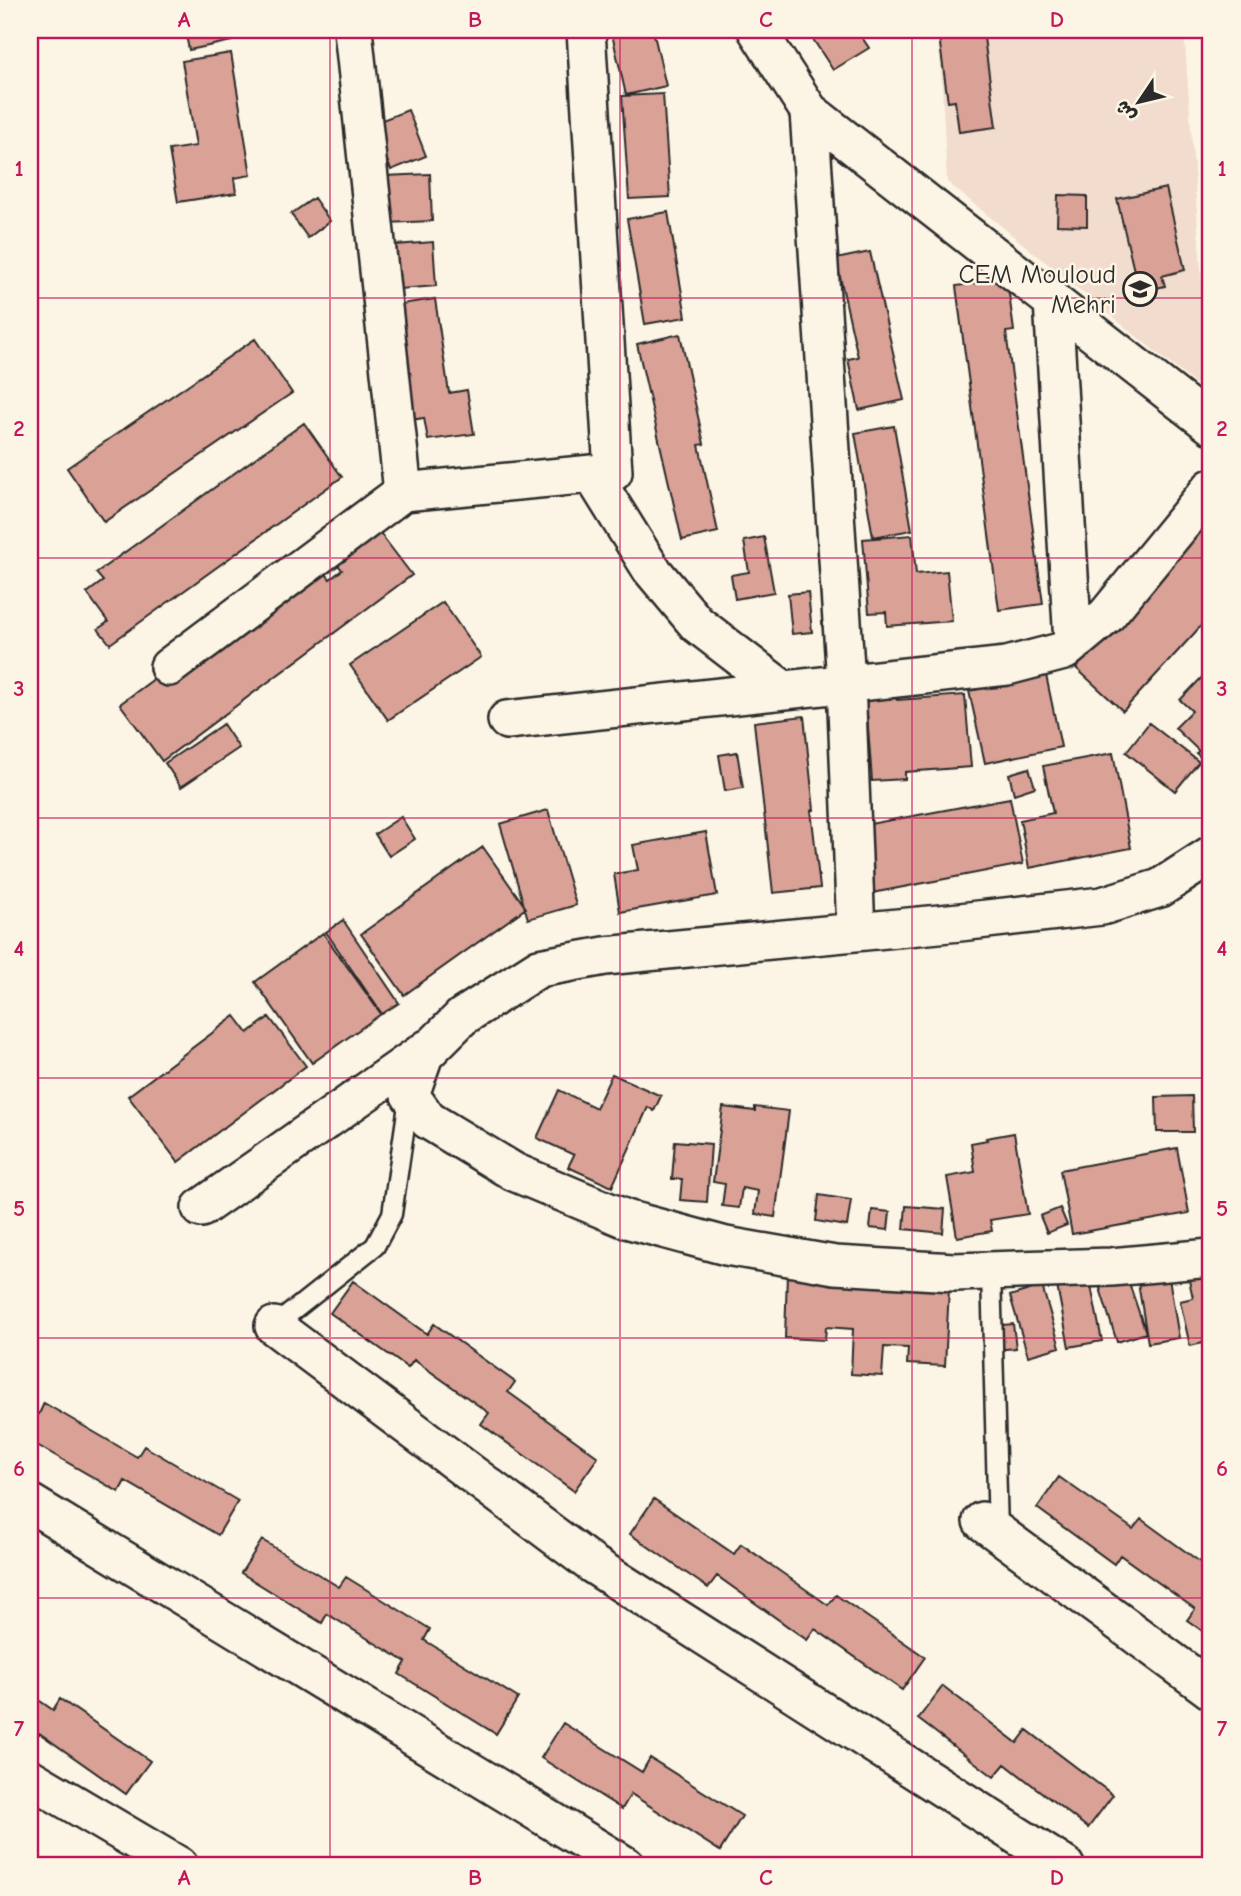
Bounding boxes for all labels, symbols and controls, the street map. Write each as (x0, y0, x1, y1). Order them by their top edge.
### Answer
text: A (178, 6, 191, 33)
text: B (468, 6, 482, 33)
text: C (759, 6, 773, 33)
text: D (1050, 6, 1064, 33)
north arrow (1104, 66, 1174, 136)
text: ش (1111, 96, 1141, 126)
text: 1 (14, 155, 24, 182)
text: 1 (1217, 155, 1227, 182)
place label: CEM Mouloud Mehri (959, 260, 1116, 320)
school or university icon: CEM Mouloud Mehri (1121, 270, 1159, 308)
text: 2 (13, 415, 25, 442)
text: 2 (1216, 415, 1228, 442)
text: 3 (13, 675, 25, 702)
text: 3 (1216, 675, 1228, 702)
text: 4 (14, 935, 25, 962)
text: 4 (1217, 935, 1228, 962)
text: 5 (13, 1195, 25, 1222)
text: 5 (1216, 1195, 1228, 1222)
text: 6 (13, 1455, 25, 1482)
text: 6 (1216, 1455, 1228, 1482)
text: 7 (14, 1715, 25, 1742)
text: 7 (1217, 1715, 1228, 1742)
text: A (178, 1864, 191, 1891)
text: B (468, 1864, 482, 1891)
text: C (759, 1864, 773, 1891)
text: D (1050, 1864, 1064, 1891)

